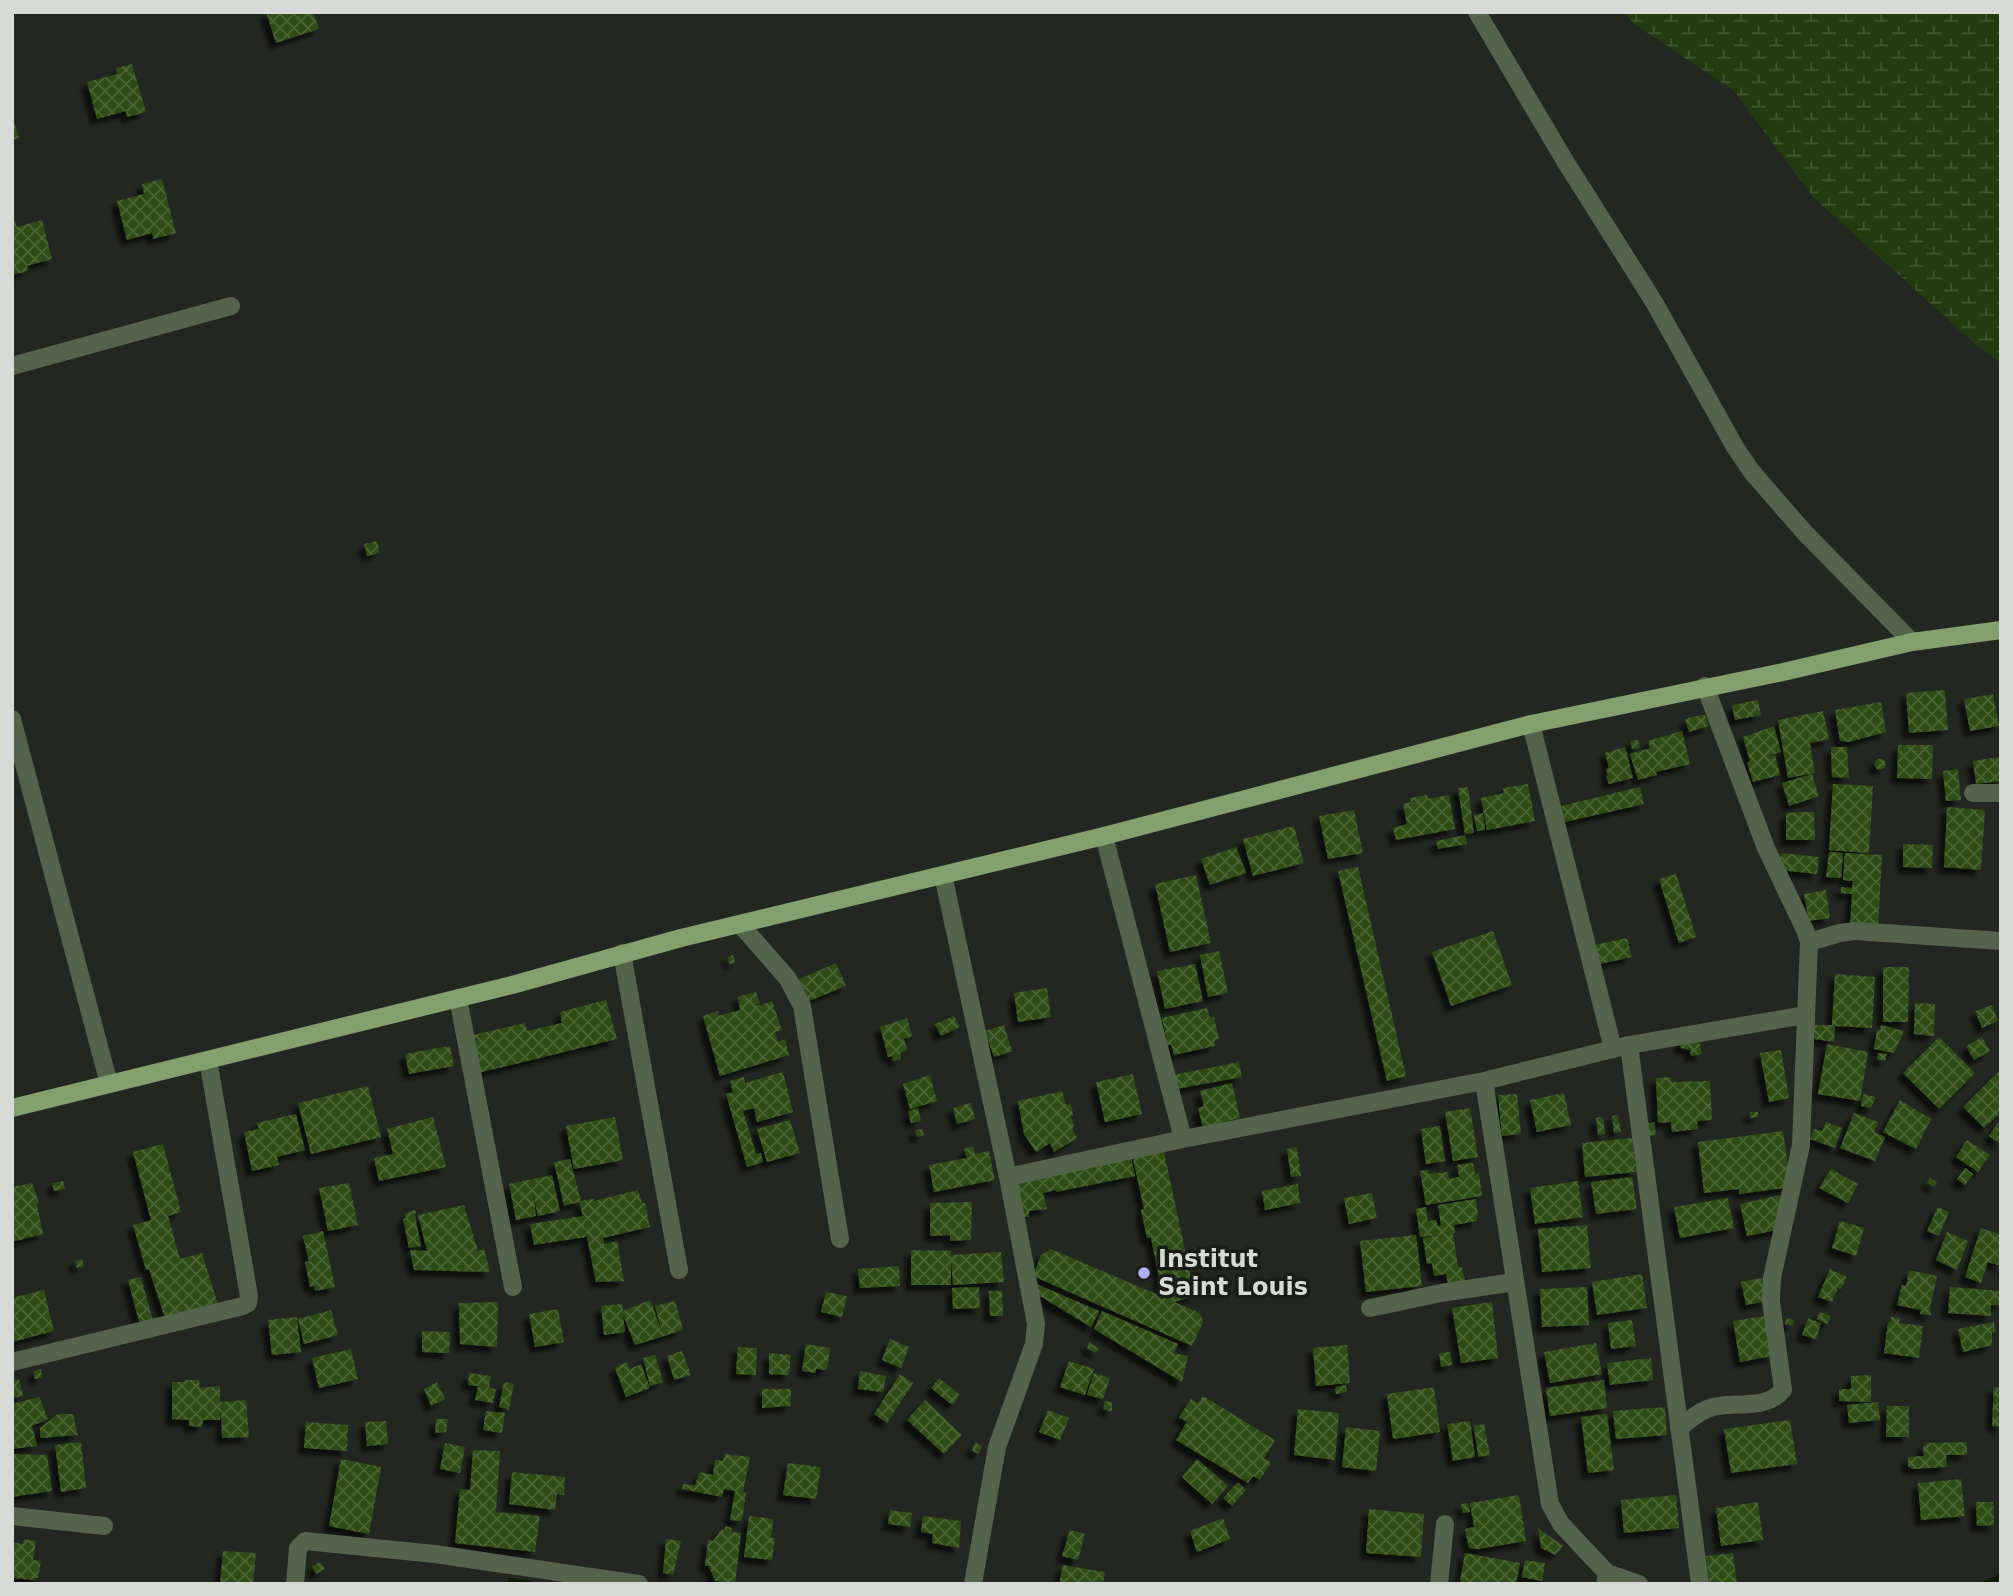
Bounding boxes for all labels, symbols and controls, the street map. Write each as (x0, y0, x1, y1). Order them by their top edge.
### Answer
place label: Institut Saint Louis (1158, 1245, 1308, 1301)
marker: Institut Saint Louis (1136, 1265, 1152, 1281)

